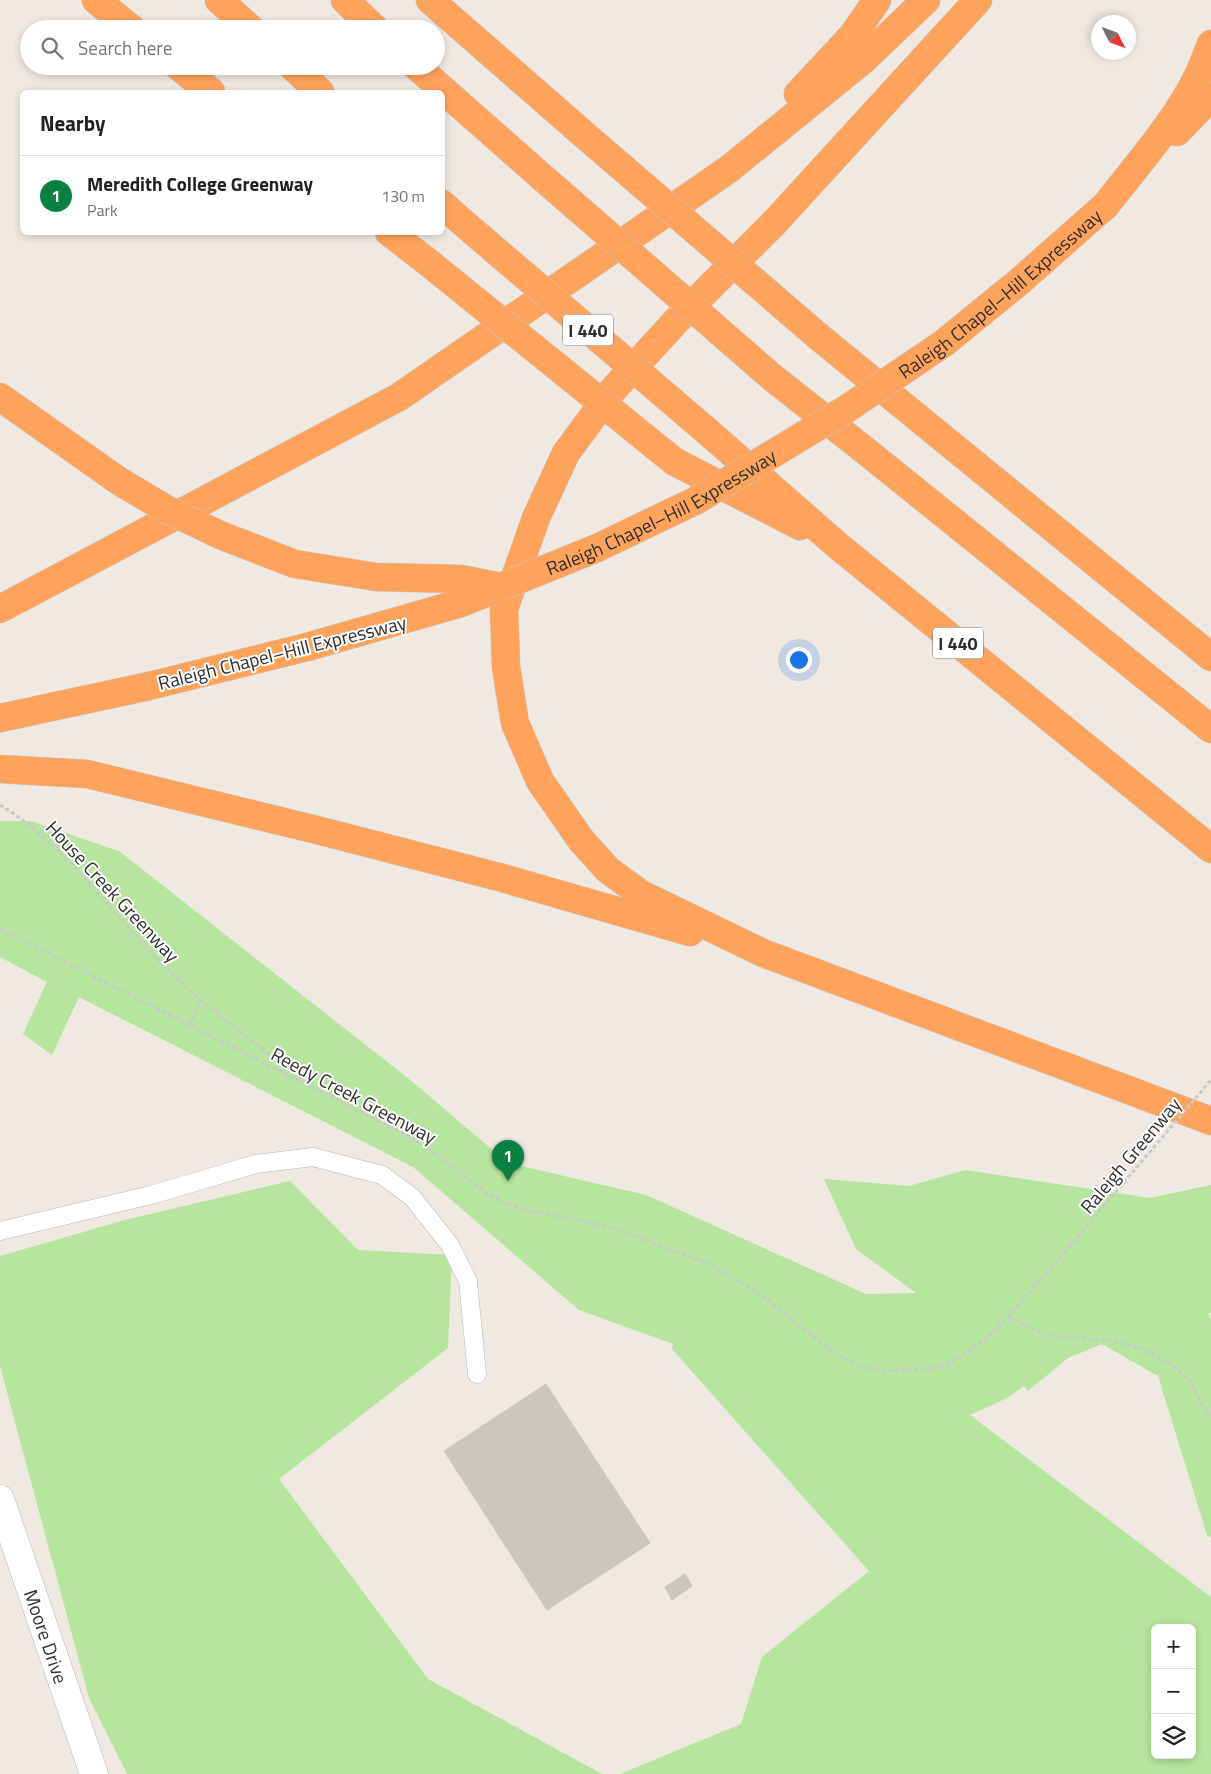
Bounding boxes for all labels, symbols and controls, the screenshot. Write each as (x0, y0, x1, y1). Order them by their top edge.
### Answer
north arrow (1091, 15, 1136, 60)
search box (20, 20, 445, 75)
text: Search here (78, 33, 172, 62)
icon: search (38, 34, 66, 62)
text: Nearby (40, 107, 105, 139)
text: Meredith College Greenway (87, 169, 313, 198)
text: 1 (52, 184, 60, 208)
text: 130 m (381, 184, 425, 208)
text: Park (87, 198, 118, 222)
street label: Raleigh Chapel–Hill Expressway (892, 201, 1108, 385)
road number: I 440 (563, 314, 613, 346)
street label: Raleigh Chapel–Hill Expressway (541, 441, 781, 582)
street label: Raleigh Chapel–Hill Expressway (155, 607, 409, 697)
road number: I 440 (933, 628, 983, 658)
your location (786, 647, 812, 673)
street label: House Creek Greenway (39, 813, 187, 969)
street label: Reedy Creek Greenway (266, 1039, 442, 1151)
street label: Raleigh Greenway (1073, 1091, 1187, 1219)
pin: 1 (492, 1140, 524, 1181)
street label: Moore Drive (17, 1585, 76, 1687)
map controls (1151, 1624, 1196, 1759)
button: + (1151, 1624, 1196, 1669)
button: − (1151, 1669, 1196, 1714)
button: layers (1151, 1714, 1196, 1759)

